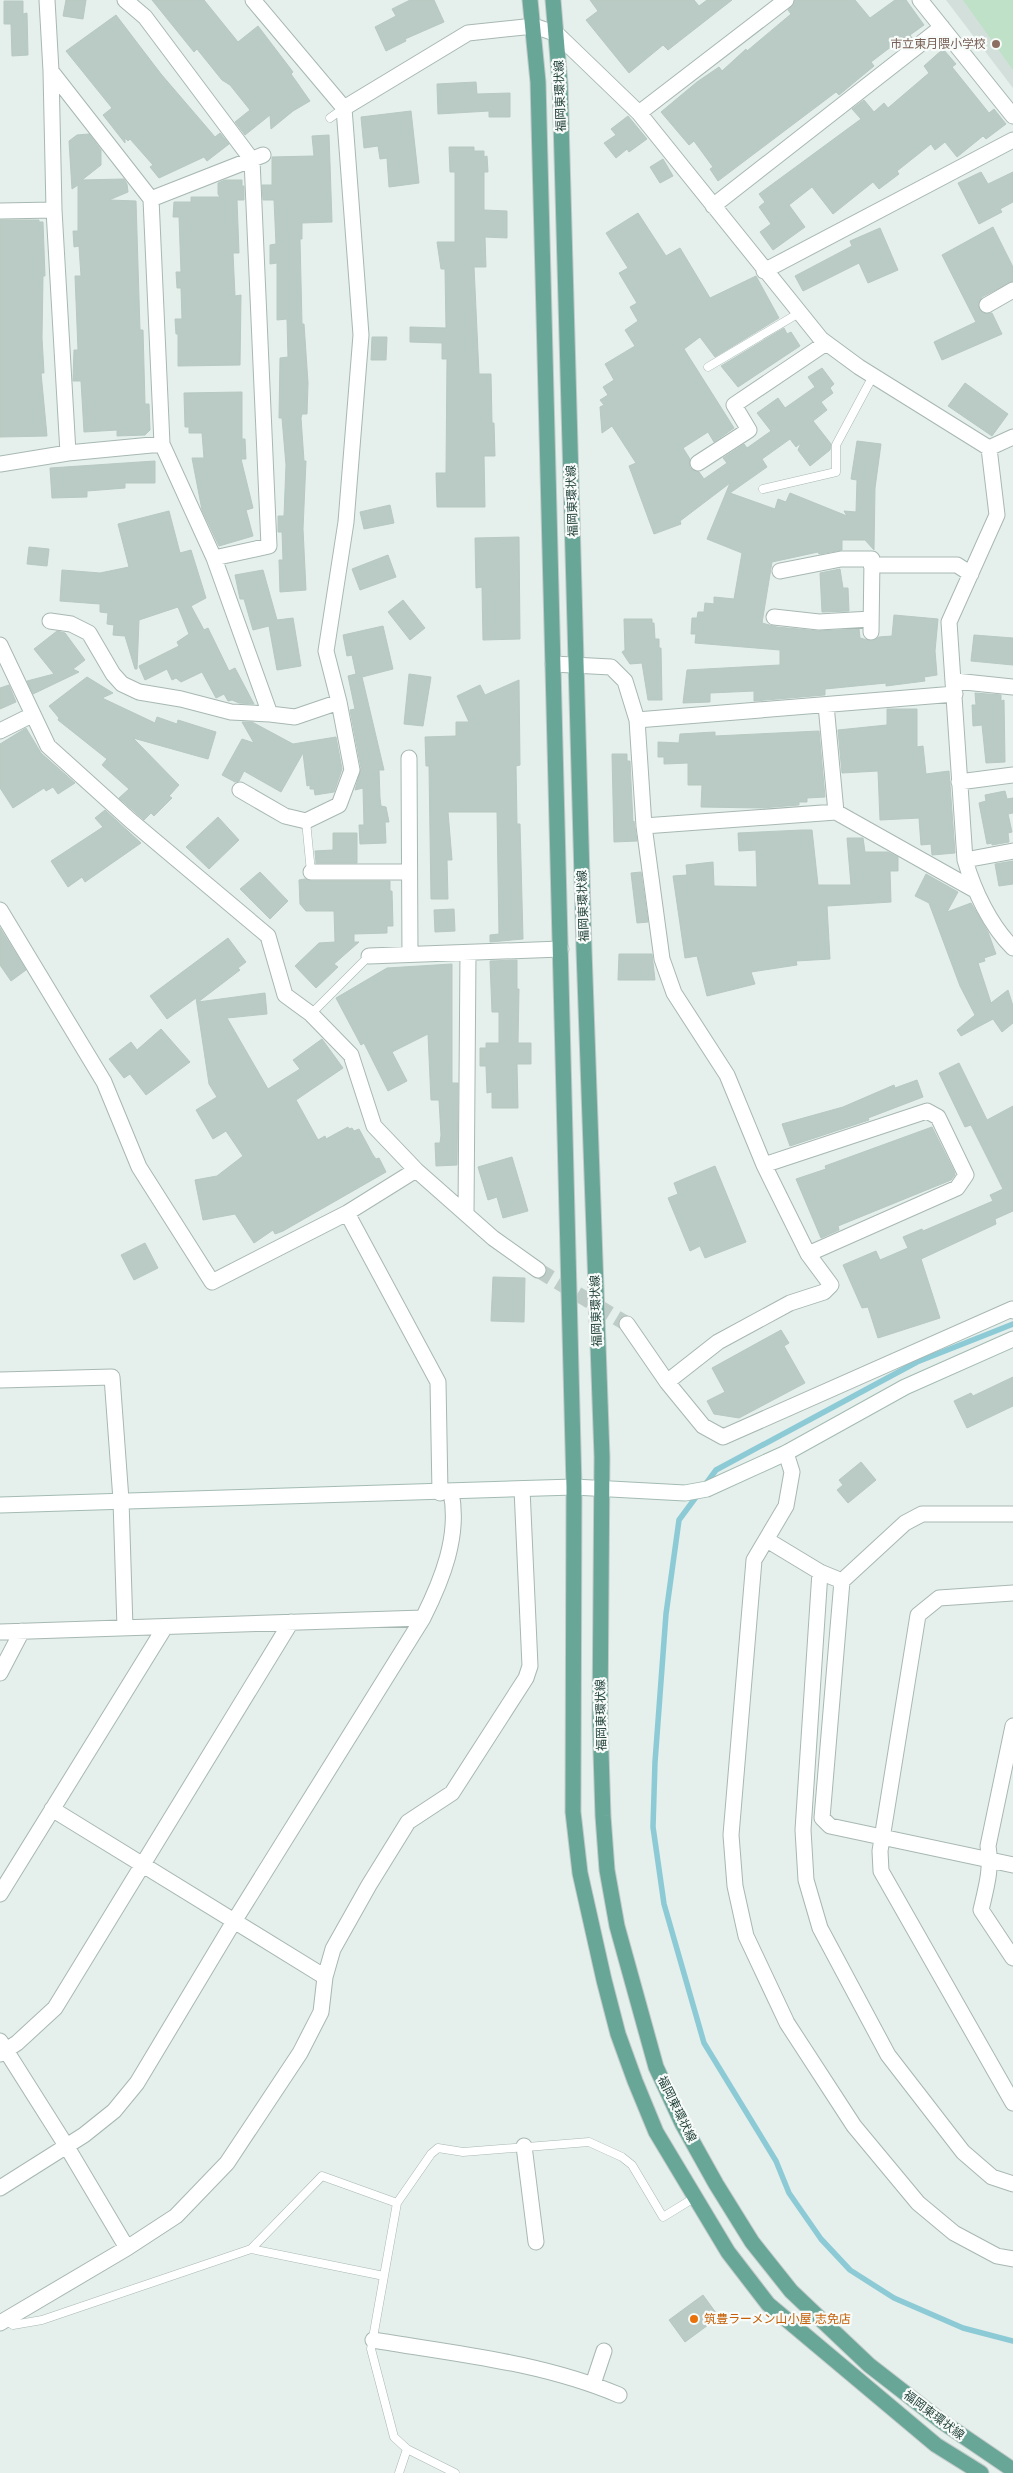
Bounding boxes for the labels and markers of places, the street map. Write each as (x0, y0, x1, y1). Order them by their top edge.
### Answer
place label: 市立東月隈小学校 (890, 37, 986, 51)
marker: 市立東月隈小学校 (990, 38, 1002, 50)
place label: 筑豊ラーメン山小屋 志免店 (704, 2312, 851, 2326)
marker: 筑豊ラーメン山小屋 志免店 (688, 2313, 700, 2325)

